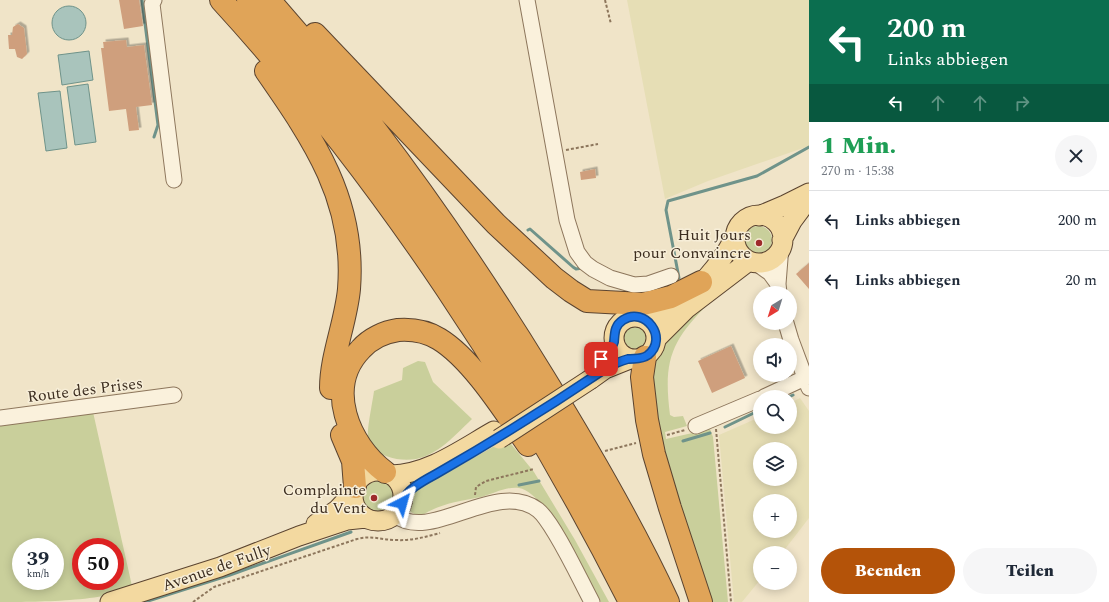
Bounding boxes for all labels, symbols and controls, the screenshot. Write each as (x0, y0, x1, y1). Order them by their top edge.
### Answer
text: 200 m (887, 7, 966, 50)
icon: left (821, 16, 873, 68)
text: Links abbiegen (887, 46, 1008, 73)
icon: left (885, 92, 907, 114)
icon: ahead (927, 92, 949, 114)
icon: ahead (969, 92, 991, 114)
icon: right (1011, 92, 1033, 114)
text: 1 Min. (821, 128, 896, 164)
button: close (1055, 135, 1097, 177)
text: 270 m · 15:38 (821, 161, 894, 181)
text: Links abbiegen (855, 209, 960, 232)
text: 200 m (1058, 209, 1097, 232)
icon: left (821, 210, 843, 232)
place label: Huit Jours pour Convaincre (633, 223, 751, 265)
marker: Huit Jours pour Convaincre (754, 238, 764, 248)
text: Links abbiegen (855, 269, 960, 292)
text: 20 m (1065, 269, 1097, 292)
icon: left (821, 270, 843, 292)
north arrow (753, 286, 797, 330)
map controls (753, 286, 797, 590)
button: sound (753, 338, 797, 382)
pin (584, 342, 618, 376)
icon: arrive (590, 348, 612, 370)
street label: Route des Prises (26, 371, 144, 409)
button: search (753, 390, 797, 434)
button: layers (753, 442, 797, 486)
place label: Complainte du Vent (283, 478, 366, 520)
position arrow (381, 482, 423, 524)
marker: Complainte du Vent (369, 493, 379, 503)
button: + (753, 494, 797, 538)
speed limit sign: 50 (72, 538, 124, 590)
street label: Avenue de Fully (159, 538, 275, 598)
text: 39 (27, 544, 49, 574)
button: − (753, 546, 797, 590)
button: Beenden (821, 548, 955, 594)
button: Teilen (963, 548, 1097, 594)
text: km/h (27, 566, 49, 582)

